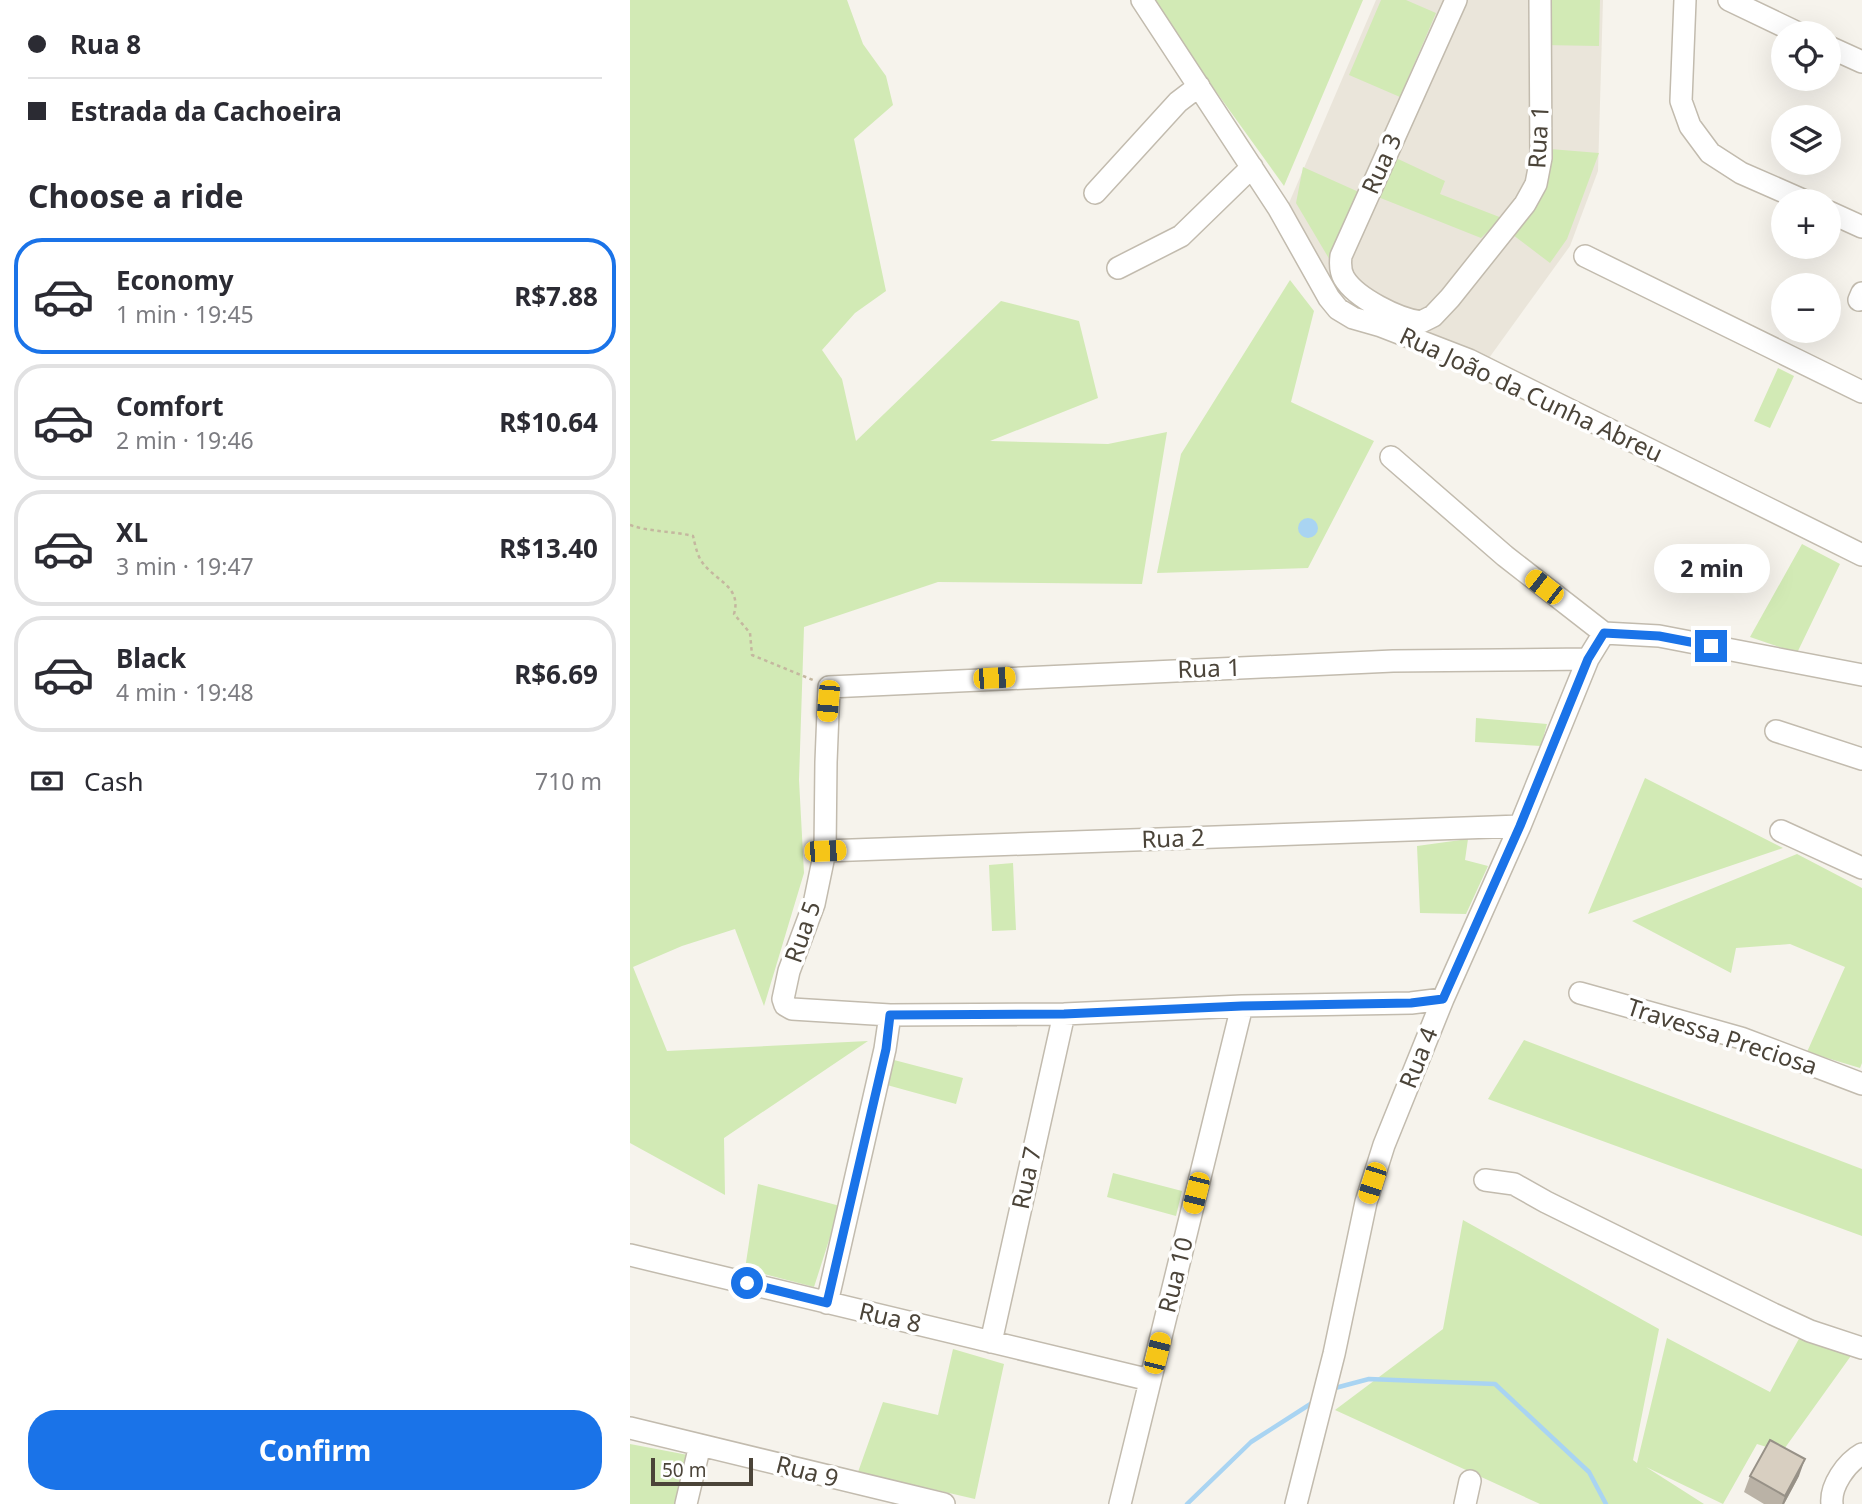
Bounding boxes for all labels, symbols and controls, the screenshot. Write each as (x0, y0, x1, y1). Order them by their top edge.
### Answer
map controls (1771, 21, 1841, 343)
button: locate (1771, 21, 1841, 91)
text: Rua 8 (70, 26, 141, 62)
text: Estrada da Cachoeira (70, 93, 342, 129)
street label: Rua 1 (1519, 104, 1556, 169)
button: layers (1771, 105, 1841, 175)
street label: Rua 3 (1353, 128, 1409, 199)
text: Choose a ride (28, 174, 244, 217)
button: + (1771, 189, 1841, 259)
text: Economy (116, 262, 234, 298)
icon: car (32, 265, 95, 328)
button: − (1771, 273, 1841, 343)
text: R$7.88 (514, 278, 598, 314)
text: 1 min · 19:45 (116, 298, 254, 330)
street label: Rua João da Cunha Abreu (1395, 318, 1668, 469)
text: Comfort (116, 388, 224, 424)
icon: car (32, 391, 95, 454)
text: R$10.64 (499, 404, 598, 440)
text: 2 min · 19:46 (116, 424, 254, 456)
text: XL (116, 514, 148, 550)
icon: car (32, 517, 95, 580)
text: R$13.40 (499, 530, 598, 566)
callout: 2 min (1653, 544, 1769, 594)
text: 3 min · 19:47 (116, 550, 254, 582)
text: 2 min (1680, 552, 1744, 584)
car (1521, 566, 1568, 608)
route end (1695, 630, 1727, 662)
text: Black (116, 640, 186, 676)
icon: car (32, 643, 95, 706)
street label: Rua 1 (1177, 650, 1241, 685)
text: R$6.69 (514, 656, 598, 692)
car (973, 666, 1016, 690)
text: 4 min · 19:48 (116, 676, 254, 708)
car (816, 679, 841, 723)
icon: cash (28, 762, 66, 800)
text: Cash (84, 763, 144, 799)
text: 710 m (535, 765, 602, 797)
street label: Rua 2 (1141, 820, 1205, 855)
car (804, 840, 847, 862)
street label: Rua 5 (776, 896, 827, 967)
street label: Travessa Preciosa (1623, 989, 1822, 1082)
street label: Rua 4 (1390, 1022, 1445, 1093)
street label: Rua 7 (1003, 1143, 1048, 1212)
car (1356, 1160, 1389, 1206)
car (1181, 1170, 1212, 1216)
street label: Rua 10 (1149, 1233, 1200, 1316)
route start (731, 1267, 763, 1299)
street label: Rua 8 (856, 1293, 925, 1340)
car (1142, 1330, 1173, 1376)
button: Confirm (28, 1410, 602, 1490)
street label: Rua 9 (773, 1447, 842, 1494)
scale bar (651, 1455, 752, 1487)
text: 50 m (662, 1457, 706, 1483)

